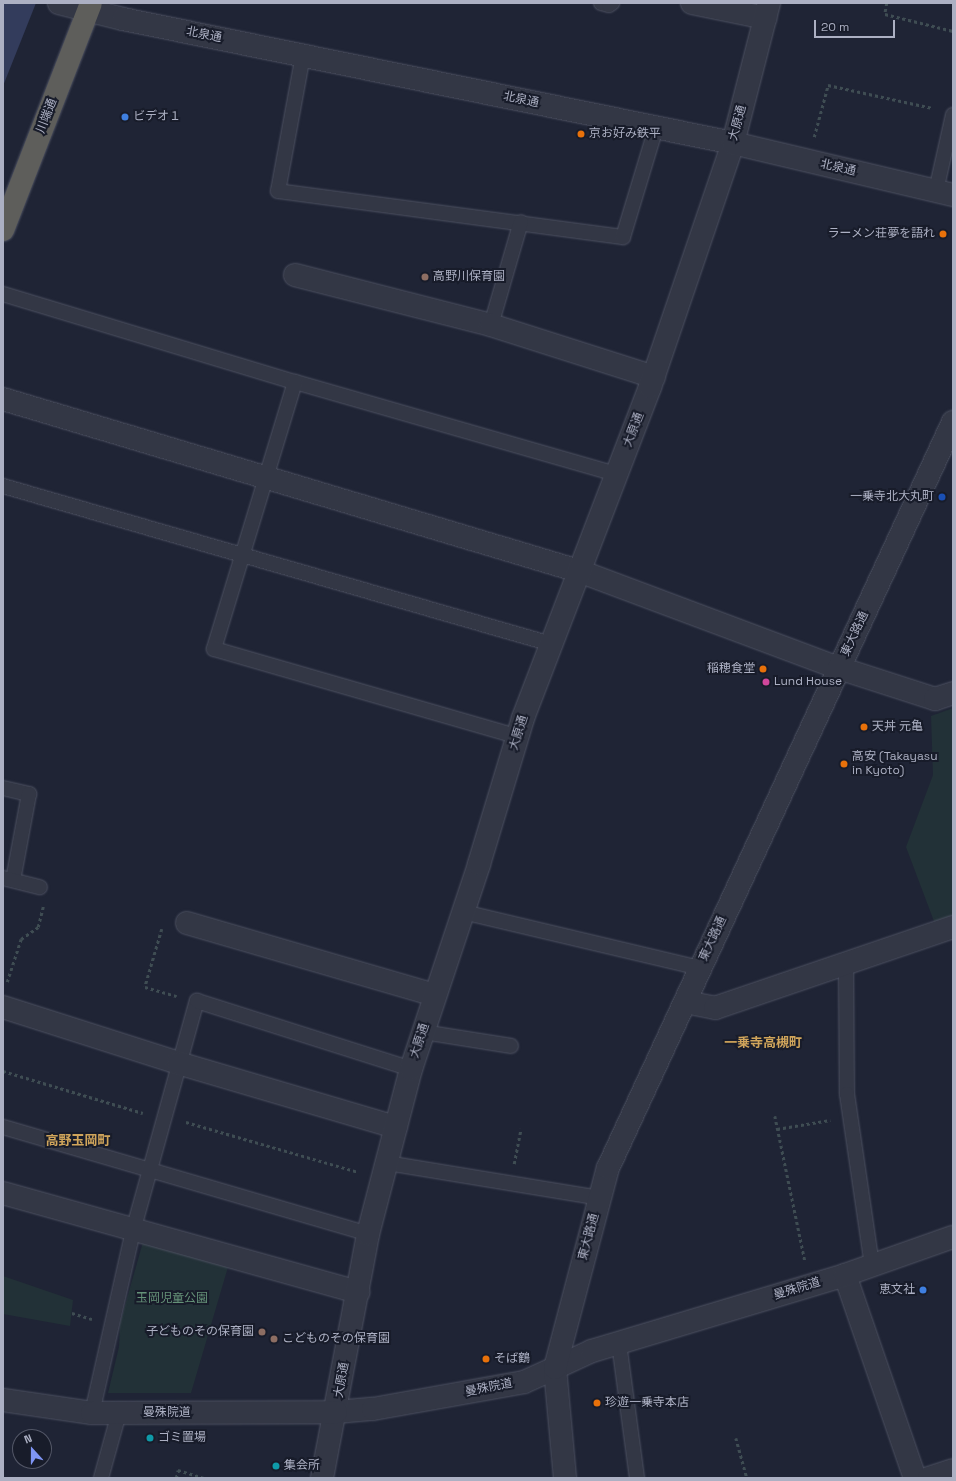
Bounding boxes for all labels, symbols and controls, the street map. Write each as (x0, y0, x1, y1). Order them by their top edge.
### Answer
scale bar (816, 12, 897, 38)
text: 20 m (821, 19, 849, 35)
street label: 北泉通 (185, 24, 223, 46)
street label: 北泉通 (502, 89, 540, 111)
street label: 川端通 (34, 97, 60, 135)
street label: 大原通 (726, 104, 750, 142)
place label: ビデオ１ (133, 110, 181, 124)
marker: ビデオ１ (120, 112, 130, 122)
place label: 京お好み鉄平 (589, 127, 661, 141)
marker: 京お好み鉄平 (576, 129, 586, 139)
street label: 北泉通 (819, 157, 857, 179)
place label: ラーメン荘夢を語れ (827, 227, 935, 241)
marker: ラーメン荘夢を語れ (938, 229, 948, 239)
place label: 高野川保育園 (433, 270, 505, 284)
marker: 高野川保育園 (420, 272, 430, 282)
street label: 大原通 (621, 411, 647, 449)
place label: 一乗寺北大丸町 (850, 490, 934, 504)
marker: 一乗寺北大丸町 (937, 492, 947, 502)
street label: 東大路通 (838, 609, 872, 659)
place label: 稲穂食堂 (707, 662, 755, 676)
marker: 稲穂食堂 (758, 664, 768, 674)
place label: Lund House (774, 675, 842, 689)
marker: Lund House (761, 677, 771, 687)
street label: 大原通 (507, 714, 531, 752)
place label: 天丼 元亀 (872, 720, 923, 734)
marker: 天丼 元亀 (859, 722, 869, 732)
place label: 高安 (Takayasu in Kyoto) (852, 750, 937, 778)
marker: 高安 (Takayasu in Kyoto) (839, 759, 849, 769)
street label: 東大路通 (696, 914, 730, 964)
street label: 大原通 (408, 1022, 432, 1060)
district label: 一乗寺高槻町 (724, 1035, 802, 1051)
district label: 高野玉岡町 (46, 1133, 110, 1149)
street label: 東大路通 (576, 1212, 602, 1262)
street label: 曼殊院道 (772, 1275, 822, 1303)
place label: 恵文社 (879, 1283, 915, 1297)
marker: 恵文社 (918, 1285, 928, 1295)
park label: 玉岡児童公園 (136, 1292, 208, 1306)
place label: 子どものその保育園 (146, 1325, 254, 1339)
marker: 子どものその保育園 (257, 1327, 267, 1337)
place label: こどものその保育園 (282, 1332, 390, 1346)
marker: こどものその保育園 (269, 1334, 279, 1344)
place label: そば鶴 (494, 1352, 530, 1366)
marker: そば鶴 (481, 1354, 491, 1364)
street label: 大原通 (332, 1361, 352, 1399)
street label: 曼殊院道 (464, 1376, 514, 1400)
place label: 珍遊一乗寺本店 (605, 1396, 689, 1410)
marker: 珍遊一乗寺本店 (592, 1398, 602, 1408)
street label: 曼殊院道 (143, 1406, 191, 1420)
north arrow (12, 1429, 52, 1469)
text: N (22, 1431, 34, 1447)
place label: ゴミ置場 (158, 1431, 206, 1445)
marker: ゴミ置場 (145, 1433, 155, 1443)
place label: 集会所 (284, 1459, 320, 1473)
marker: 集会所 (271, 1461, 281, 1471)

